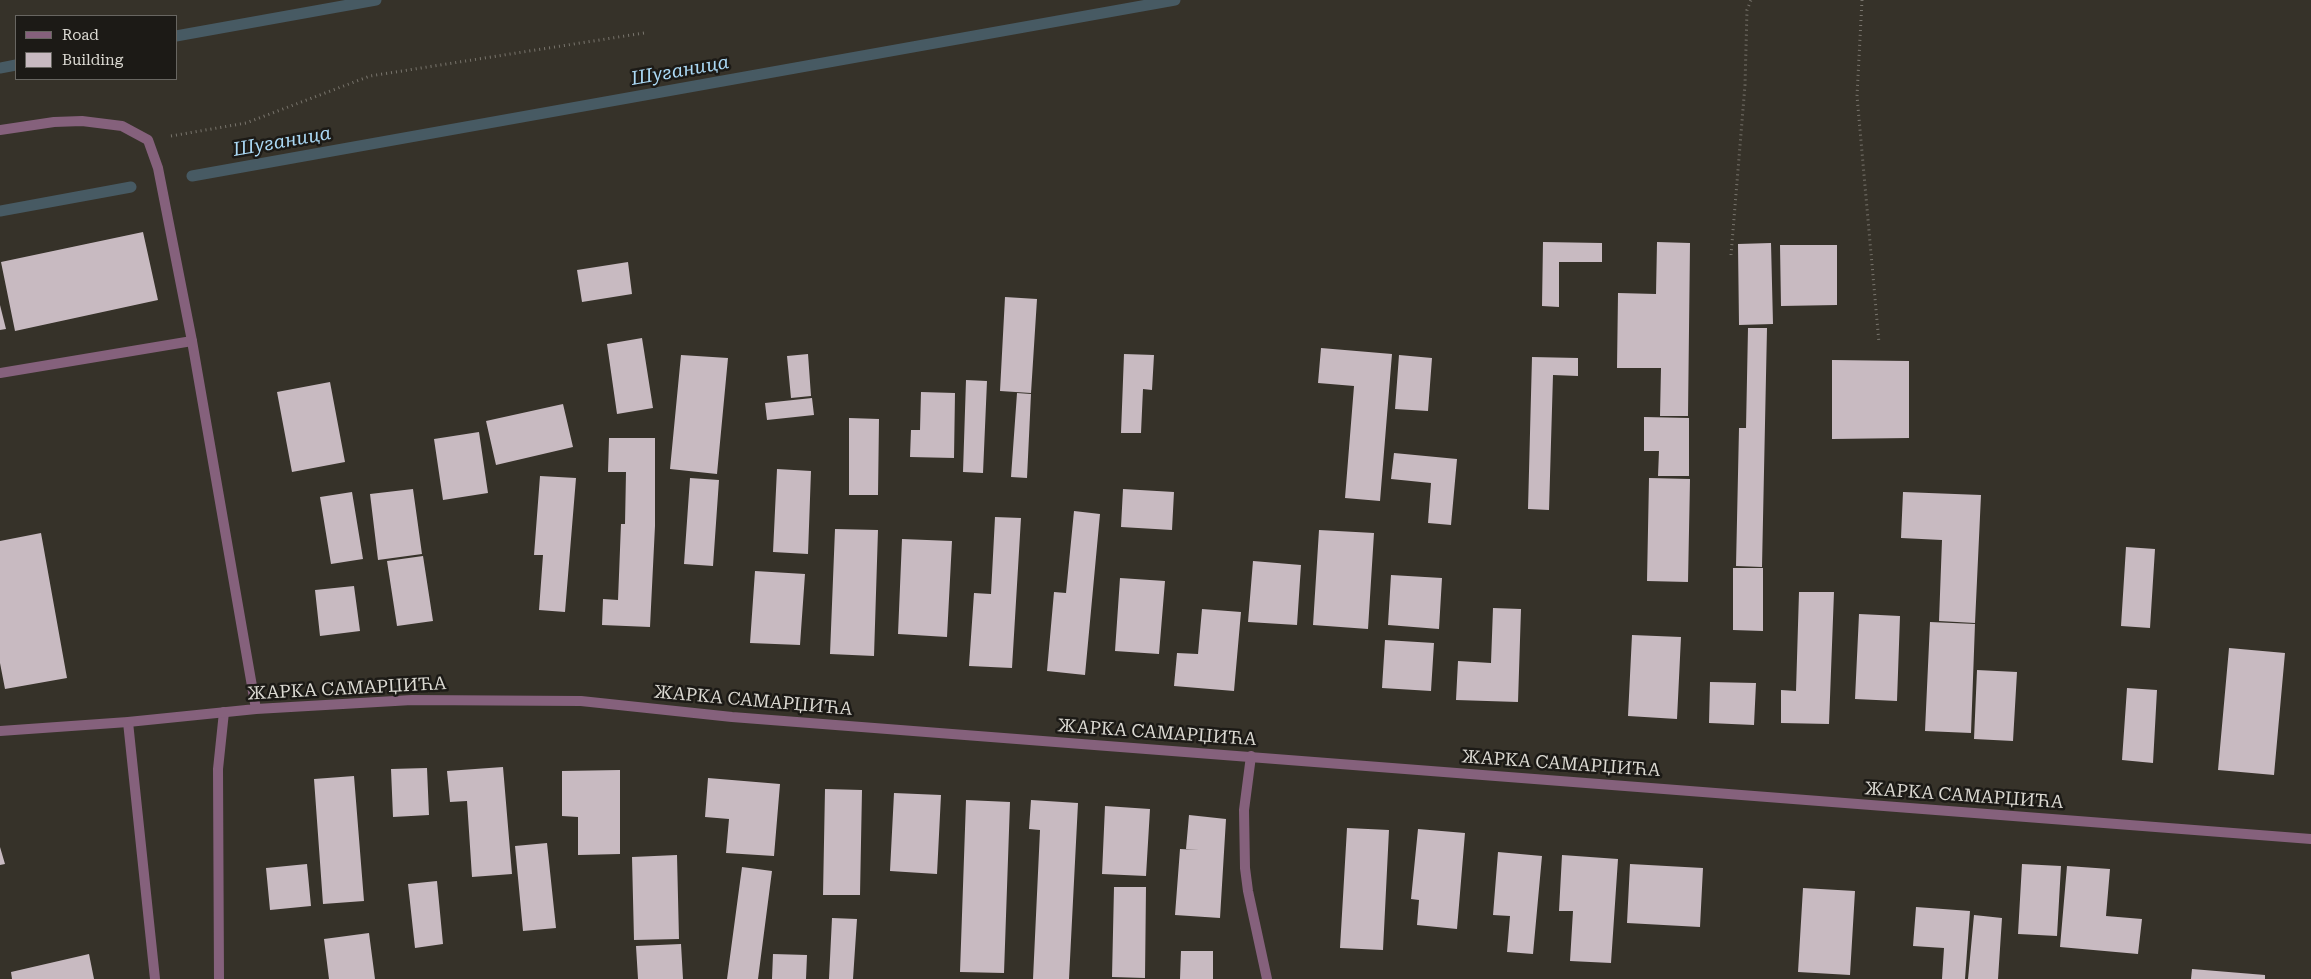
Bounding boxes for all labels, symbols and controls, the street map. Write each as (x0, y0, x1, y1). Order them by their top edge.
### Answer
legend (15, 15, 178, 80)
text: Road (62, 26, 99, 44)
text: Building (62, 51, 123, 69)
water label: Шуганица (629, 51, 731, 91)
water label: Шуганица (231, 122, 333, 162)
street label: ЖАРКА САМАРЏИЋА (247, 673, 447, 705)
street label: ЖАРКА САМАРЏИЋА (653, 682, 853, 720)
street label: ЖАРКА САМАРЏИЋА (1057, 715, 1257, 751)
street label: ЖАРКА САМАРЏИЋА (1461, 746, 1661, 782)
street label: ЖАРКА САМАРЏИЋА (1864, 778, 2064, 814)

